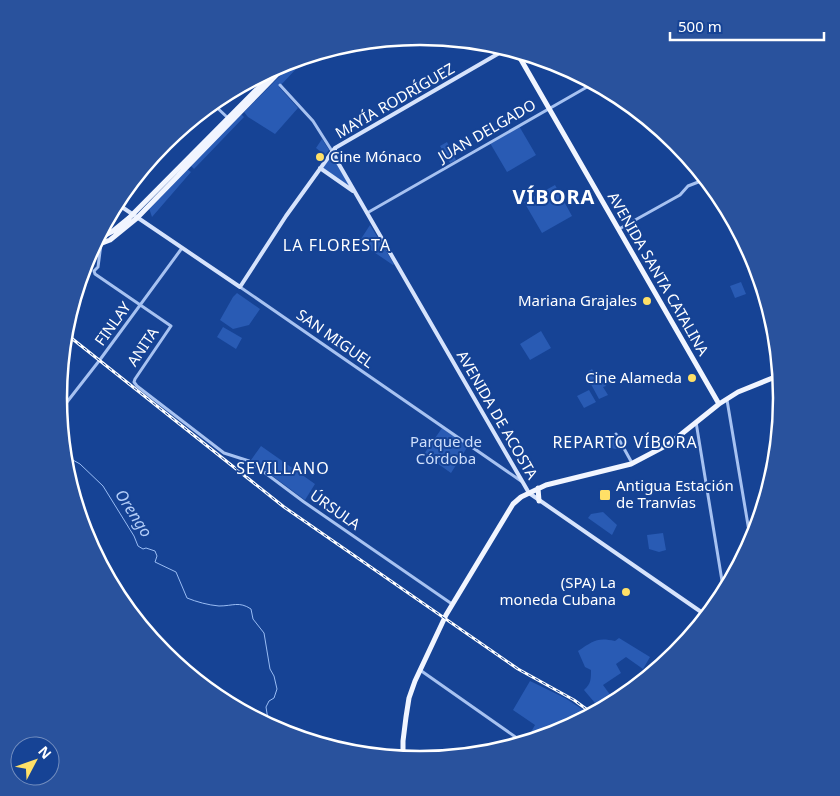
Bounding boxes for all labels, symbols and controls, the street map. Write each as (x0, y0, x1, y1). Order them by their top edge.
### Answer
scale bar (670, 10, 824, 42)
text: 500 m (678, 16, 722, 36)
street label: MAYÍA RODRÍGUEZ (331, 58, 458, 142)
street label: JUAN DELGADO (432, 94, 539, 167)
place label: Cine Mónaco (330, 146, 422, 166)
marker: Cine Mónaco (314, 151, 326, 163)
district label: VÍBORA (513, 183, 595, 210)
street label: AVENIDA SANTA CATALINA (604, 188, 714, 359)
district label: LA FLORESTA (283, 234, 391, 256)
place label: Mariana Grajales (518, 290, 637, 310)
marker: Mariana Grajales (641, 295, 653, 307)
street label: FINLAY (90, 297, 135, 349)
street label: SAN MIGUEL (293, 304, 378, 372)
street label: ANITA (122, 323, 163, 370)
street label: AVENIDA DE ACOSTA (453, 347, 543, 483)
place label: Cine Alameda (585, 367, 682, 387)
marker: Cine Alameda (686, 372, 698, 384)
park label: Parque de Córdoba (410, 431, 482, 468)
district label: REPARTO VÍBORA (552, 431, 698, 453)
district label: SEVILLANO (236, 457, 330, 479)
place label: Antigua Estación de Tranvías (616, 475, 734, 512)
water label: Orengo (110, 485, 158, 541)
street label: ÚRSULA (307, 485, 365, 534)
marker: Antigua Estación de Tranvías (598, 488, 612, 502)
place label: (SPA) La moneda Cubana (500, 572, 616, 609)
marker: (SPA) La moneda Cubana (620, 586, 632, 598)
north arrow (10, 736, 60, 786)
text: N (34, 742, 56, 763)

